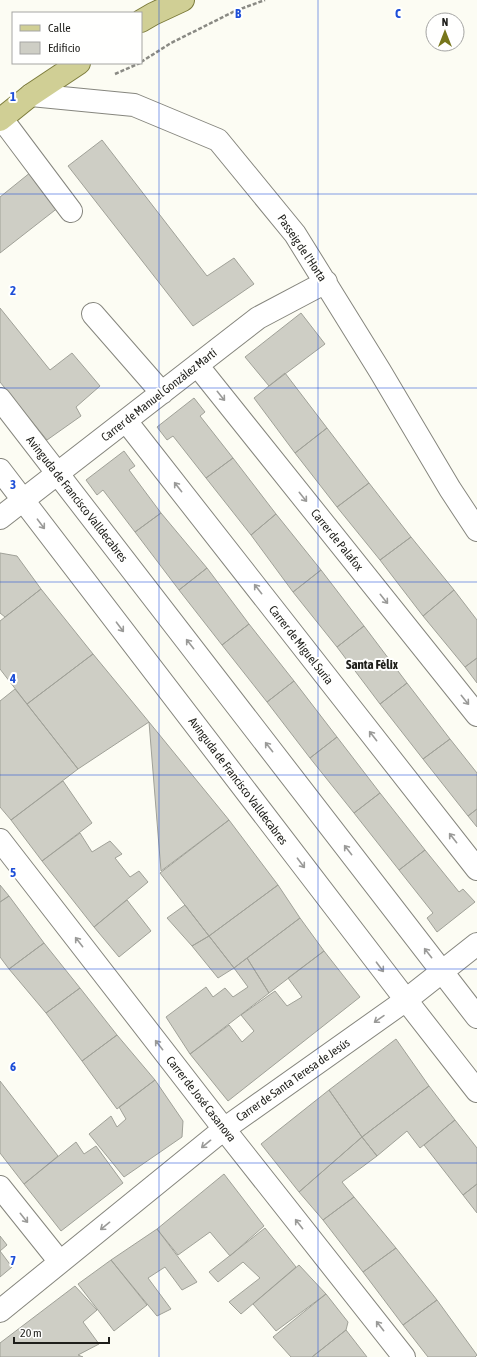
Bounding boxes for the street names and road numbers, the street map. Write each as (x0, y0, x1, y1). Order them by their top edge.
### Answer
street label: Passeig de l'Horta (274, 212, 330, 284)
street label: Carrer de Manuel González Martí (99, 345, 220, 444)
street label: Avinguda de Francisco Valldecabres (24, 433, 130, 565)
street label: Carrer de Palafox (308, 506, 366, 574)
street label: Carrer de Miguel Suria (266, 603, 336, 687)
street label: Avinguda de Francisco Valldecabres (186, 715, 290, 847)
street label: Carrer de Santa Teresa de Jesús (234, 1035, 352, 1125)
street label: Carrer de José Casanova (163, 1053, 239, 1145)

